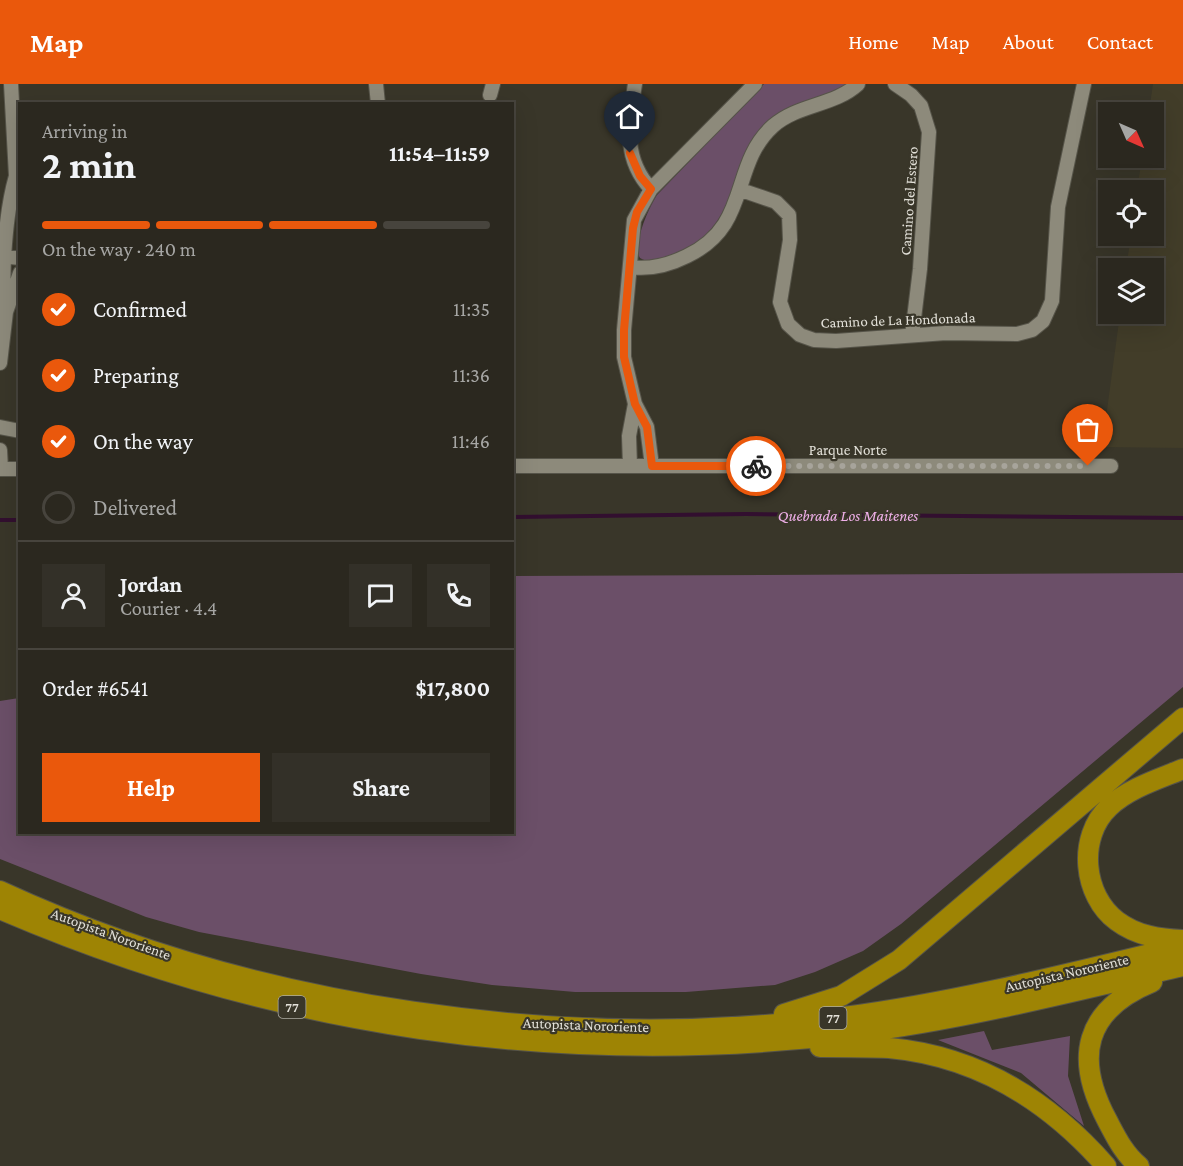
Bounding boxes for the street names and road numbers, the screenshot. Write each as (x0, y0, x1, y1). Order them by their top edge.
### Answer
street label: Camino del Estero (897, 146, 921, 256)
street label: Camino de La Hondonada (820, 309, 976, 331)
street label: Parque Norte (809, 442, 888, 459)
street label: Autopista Nororiente (49, 905, 173, 964)
street label: Autopista Nororiente (1004, 951, 1131, 996)
road number: 77 (278, 996, 306, 1018)
road number: 77 (820, 1007, 846, 1029)
street label: Autopista Nororiente (523, 1015, 650, 1036)

